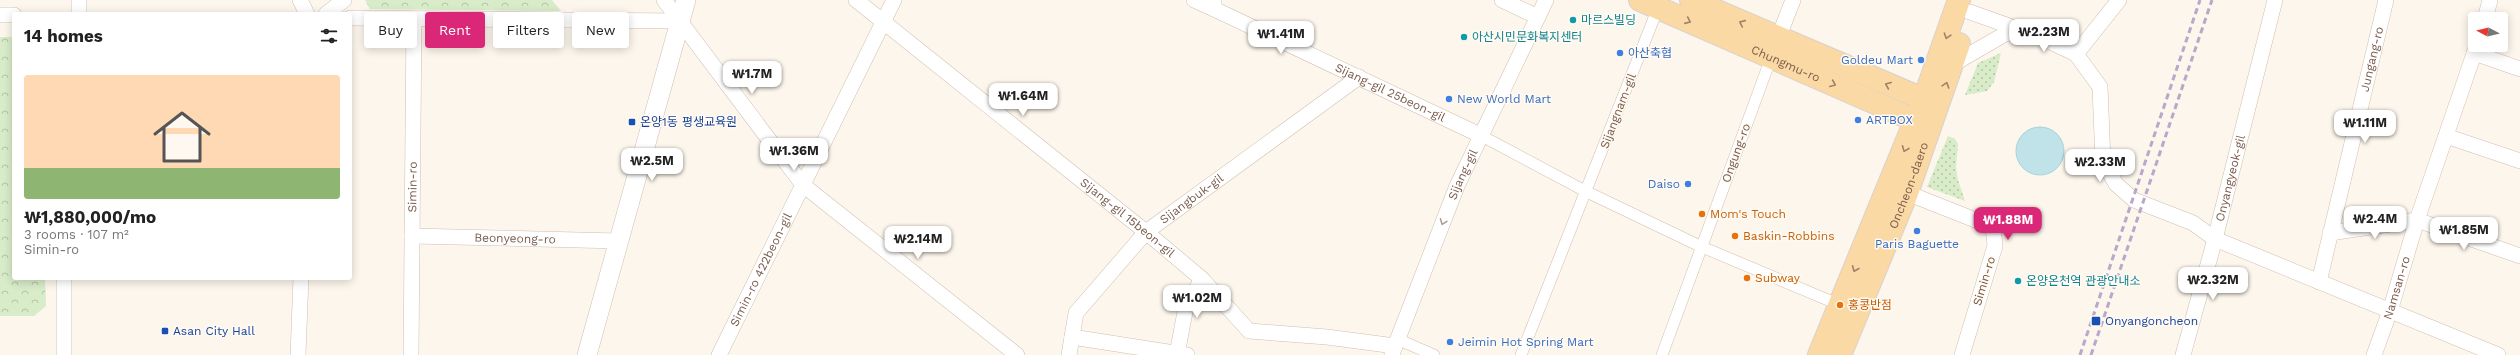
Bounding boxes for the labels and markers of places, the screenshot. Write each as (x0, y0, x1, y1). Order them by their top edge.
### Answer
place label: 마르스빌딩 (1581, 13, 1636, 27)
marker: 마르스빌딩 (1568, 15, 1578, 25)
pin: ₩2.23M (2011, 19, 2077, 53)
pin: ₩1.41M (1248, 21, 1314, 55)
place label: 아산시민문화복지센터 (1472, 30, 1582, 44)
marker: 아산시민문화복지센터 (1459, 32, 1469, 42)
place label: 아산축협 (1628, 46, 1672, 60)
marker: 아산축협 (1615, 48, 1625, 58)
place label: Goldeu Mart (1841, 53, 1913, 67)
marker: Goldeu Mart (1916, 55, 1926, 65)
pin: ₩1.7M (724, 61, 780, 95)
pin: ₩1.64M (990, 83, 1056, 117)
place label: New World Mart (1457, 92, 1551, 106)
marker: New World Mart (1444, 94, 1454, 104)
pin: ₩1.11M (2332, 110, 2398, 144)
place label: ARTBOX (1866, 113, 1913, 127)
place label: 온양1동 평생교육원 (640, 115, 737, 129)
marker: ARTBOX (1853, 115, 1863, 125)
marker: 온양1동 평생교육원 (627, 117, 637, 127)
pin: ₩1.36M (761, 138, 827, 172)
pin: ₩2.5M (624, 148, 680, 182)
pin: ₩2.33M (2067, 149, 2133, 183)
place label: Daiso (1648, 177, 1680, 191)
marker: Daiso (1683, 179, 1693, 189)
pin: ₩2.4M (2347, 206, 2403, 240)
place label: Mom's Touch (1710, 207, 1786, 221)
pin: ₩1.88M (1975, 207, 2041, 241)
marker: Mom's Touch (1697, 209, 1707, 219)
pin: ₩1.85M (2431, 217, 2497, 251)
pin: ₩2.14M (885, 226, 951, 260)
marker: Paris Baguette (1912, 226, 1922, 236)
place label: Baskin-Robbins (1743, 229, 1834, 243)
marker: Baskin-Robbins (1730, 231, 1740, 241)
place label: Paris Baguette (1875, 237, 1959, 251)
pin: ₩2.32M (2180, 267, 2246, 301)
place label: Subway (1755, 271, 1801, 285)
marker: Subway (1742, 273, 1752, 283)
place label: 온양온천역 관광안내소 (2026, 274, 2141, 288)
marker: 온양온천역 관광안내소 (2013, 276, 2023, 286)
pin: ₩1.02M (1164, 285, 1230, 319)
place label: 홍콩반점 (1848, 298, 1892, 312)
marker: 홍콩반점 (1835, 300, 1845, 310)
place label: Onyangoncheon (2105, 314, 2198, 328)
marker: Onyangoncheon (2090, 315, 2102, 327)
place label: Asan City Hall (173, 324, 255, 338)
marker: Asan City Hall (160, 326, 170, 336)
place label: Jeimin Hot Spring Mart (1458, 335, 1594, 349)
marker: Jeimin Hot Spring Mart (1445, 337, 1455, 347)

